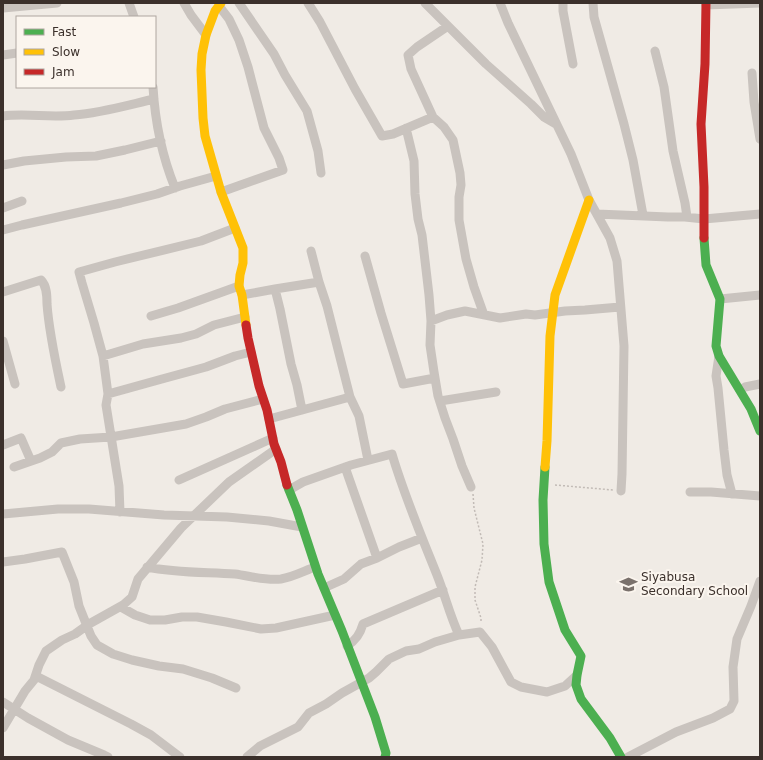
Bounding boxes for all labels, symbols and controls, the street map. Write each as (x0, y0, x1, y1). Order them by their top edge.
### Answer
legend (16, 16, 156, 88)
text: Fast (52, 25, 76, 39)
text: Slow (52, 45, 80, 59)
text: Jam (51, 65, 75, 79)
place label: Siyabusa Secondary School (641, 570, 748, 598)
school or university icon: Siyabusa Secondary School (618, 574, 638, 594)

